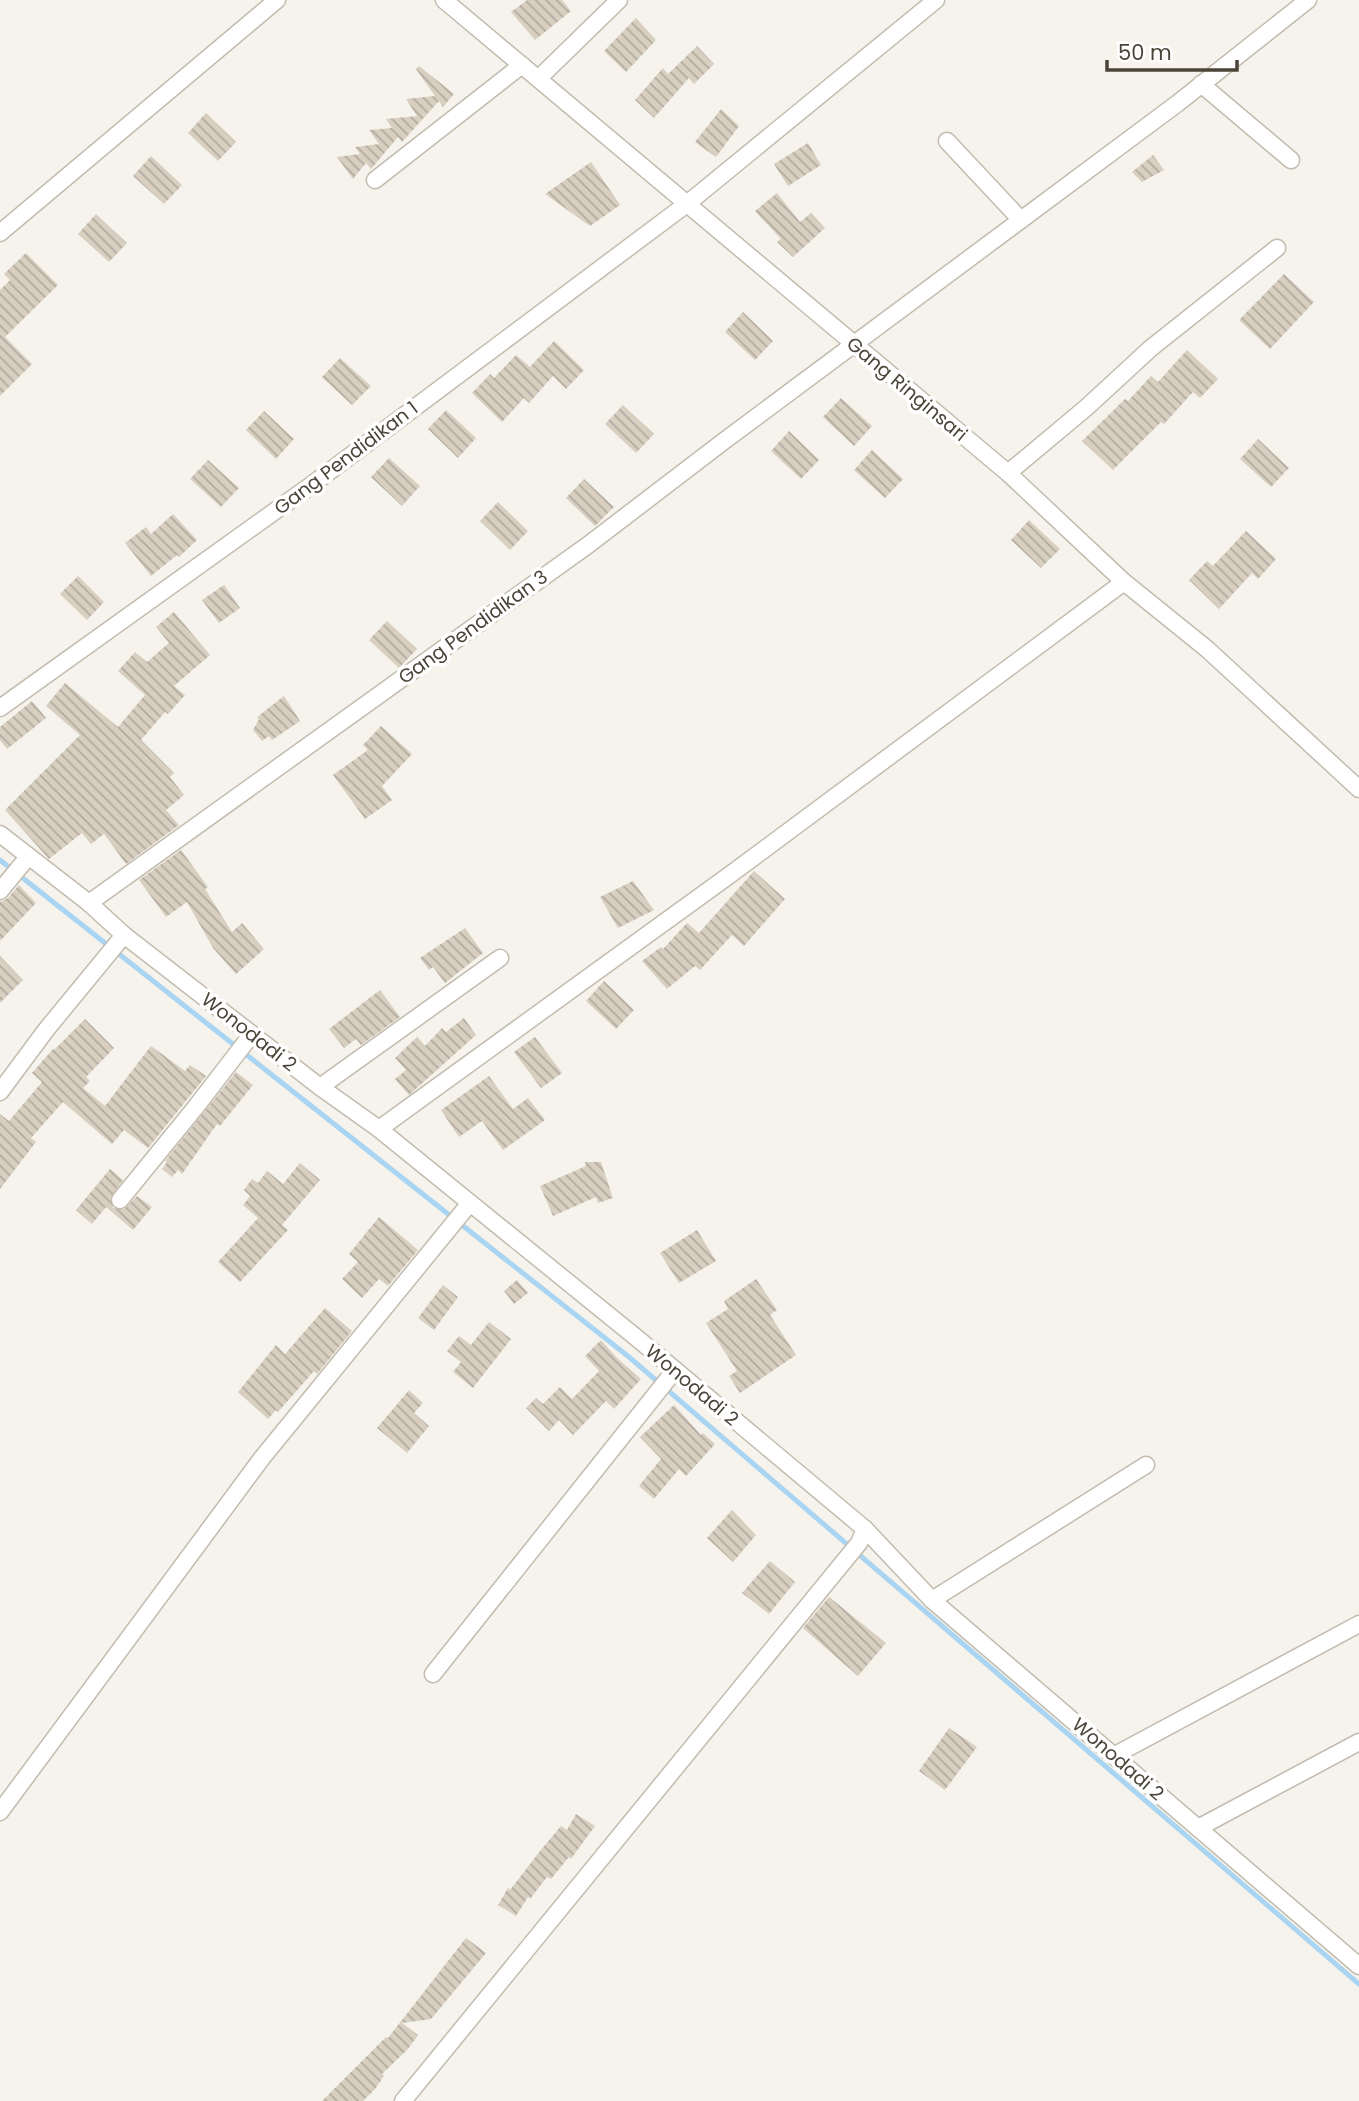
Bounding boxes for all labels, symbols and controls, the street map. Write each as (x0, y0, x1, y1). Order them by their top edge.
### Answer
scale bar (1107, 28, 1236, 72)
text: 50 m (1118, 38, 1172, 67)
street label: Gang Ringinsari (841, 330, 973, 448)
street label: Gang Pendidikan 1 (269, 395, 423, 521)
street label: Gang Pendidikan 3 (393, 564, 553, 690)
street label: Wonodadi 2 (196, 986, 302, 1078)
street label: Wonodadi 2 (640, 1338, 744, 1432)
street label: Wonodadi 2 (1066, 1711, 1170, 1807)

